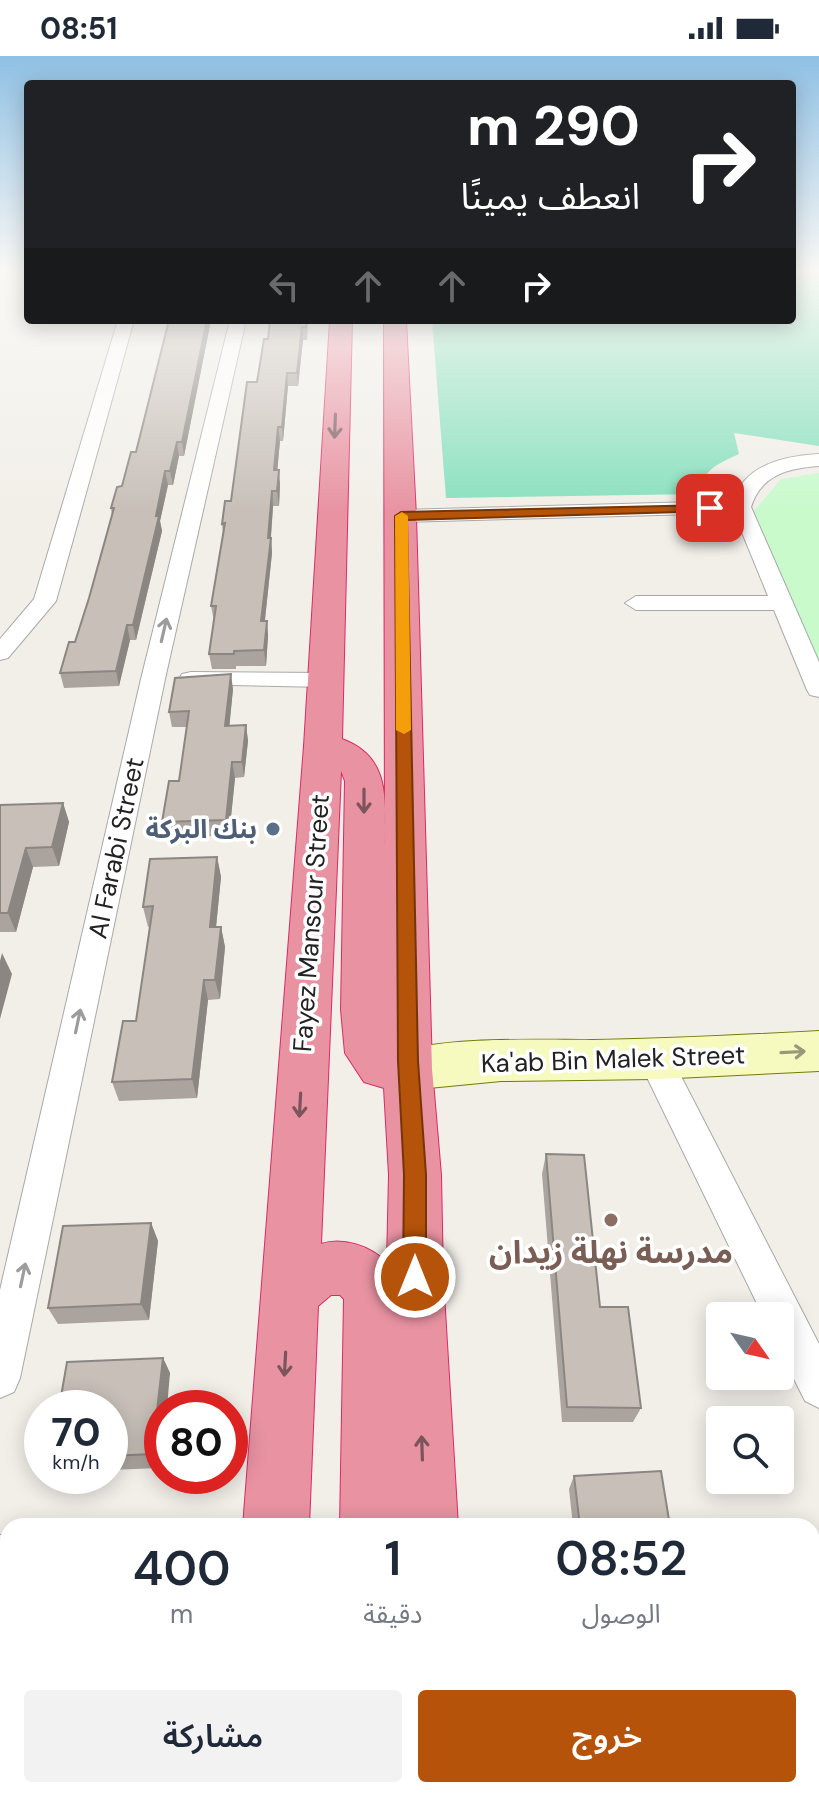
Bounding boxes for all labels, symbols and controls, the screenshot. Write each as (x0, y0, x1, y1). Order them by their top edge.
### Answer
text: 08:51 (40, 9, 117, 48)
text: 290 m (467, 89, 640, 162)
icon: right (668, 112, 772, 216)
text: انعطف يمينًا (461, 173, 640, 220)
icon: left (262, 264, 306, 308)
icon: ahead (346, 264, 390, 308)
icon: ahead (430, 264, 474, 308)
icon: right (514, 264, 558, 308)
one-way arrow (327, 412, 342, 439)
pin (676, 474, 744, 542)
icon: arrive (688, 486, 732, 530)
one-way arrow (158, 618, 173, 644)
street label: Al Farabi Street (80, 754, 152, 942)
one-way arrow (356, 787, 372, 814)
street label: Fayez Mansour Street (285, 793, 337, 1053)
place label: بنك البركة (146, 812, 257, 846)
marker: بنك البركة (264, 820, 282, 838)
one-way arrow (71, 1009, 86, 1034)
street label: Ka'ab Bin Malek Street (480, 1037, 746, 1081)
one-way arrow (779, 1044, 806, 1059)
one-way arrow (292, 1091, 307, 1118)
marker: مدرسة نهلة زيدان (602, 1211, 620, 1229)
place label: مدرسة نهلة زيدان (489, 1231, 733, 1273)
position arrow (373, 1235, 457, 1319)
one-way arrow (16, 1263, 31, 1288)
north arrow (706, 1302, 794, 1390)
map controls (706, 1302, 794, 1494)
one-way arrow (277, 1350, 292, 1377)
speed limit sign: 80 (144, 1390, 248, 1494)
text: 70 (51, 1406, 101, 1458)
button: search (706, 1406, 794, 1494)
one-way arrow (415, 1435, 430, 1462)
text: km/h (52, 1449, 100, 1475)
text: 1 (385, 1527, 401, 1590)
text: 08:52 (555, 1527, 687, 1590)
text: 400 (133, 1537, 230, 1600)
text: m (170, 1597, 193, 1631)
text: دقيقة (363, 1597, 423, 1631)
text: الوصول (582, 1597, 661, 1631)
button: مشاركة (24, 1690, 402, 1782)
button: خروج (418, 1690, 796, 1782)

